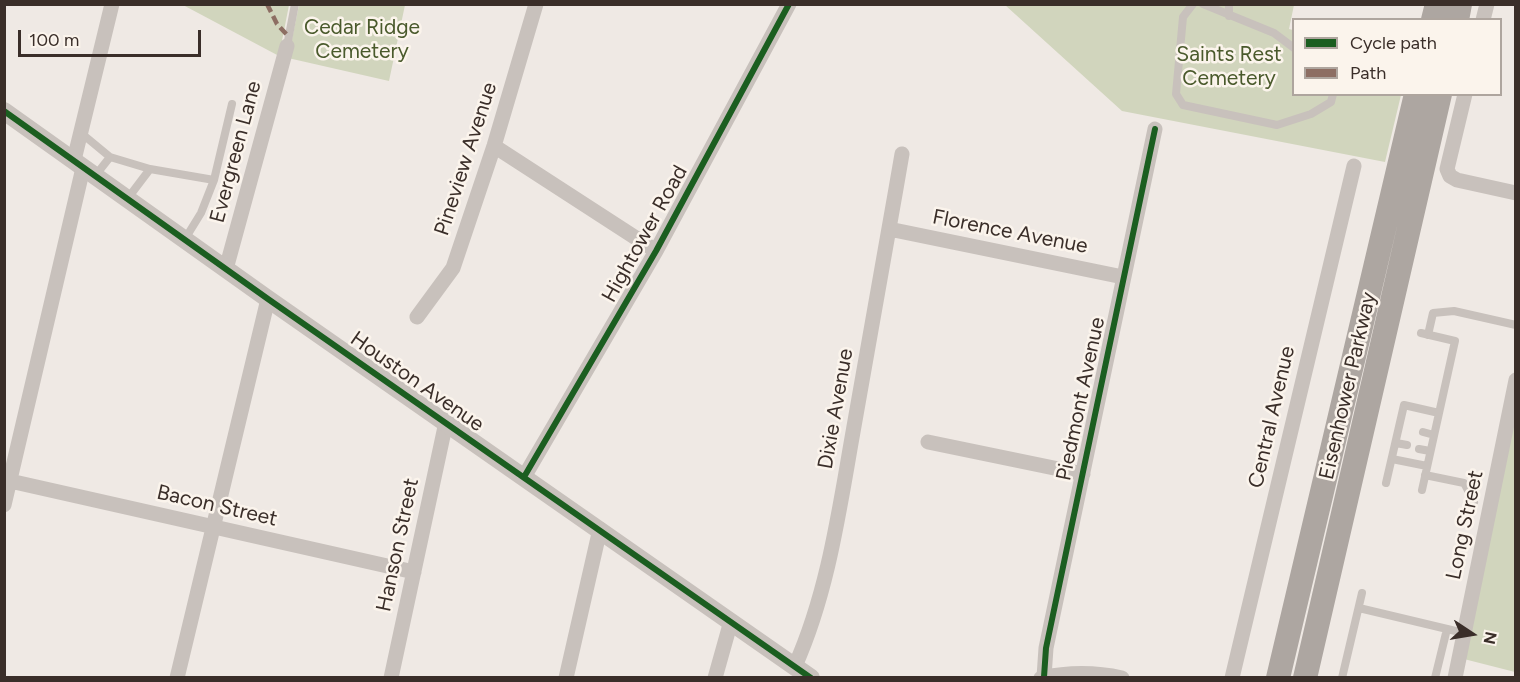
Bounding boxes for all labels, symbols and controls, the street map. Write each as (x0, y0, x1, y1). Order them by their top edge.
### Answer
park label: Cedar Ridge Cemetery (304, 15, 420, 65)
scale bar (21, 18, 204, 56)
legend (1292, 18, 1502, 96)
text: 100 m (29, 29, 79, 51)
text: Cycle path (1350, 32, 1437, 54)
park label: Saints Rest Cemetery (1176, 42, 1282, 92)
text: Path (1350, 62, 1386, 84)
street label: Evergreen Lane (205, 78, 267, 226)
street label: Pineview Avenue (429, 79, 503, 239)
street label: Hightower Road (597, 161, 693, 307)
street label: Florence Avenue (930, 205, 1090, 259)
street label: Eisenhower Parkway (1314, 290, 1382, 482)
street label: Piedmont Avenue (1051, 315, 1111, 483)
street label: Houston Avenue (345, 327, 489, 437)
street label: Central Avenue (1243, 344, 1301, 490)
street label: Dixie Avenue (813, 347, 859, 471)
street label: Long Street (1441, 468, 1489, 582)
street label: Hanson Street (372, 476, 424, 614)
street label: Bacon Street (154, 480, 280, 532)
north arrow (1442, 604, 1502, 664)
text: N (1480, 630, 1501, 646)

